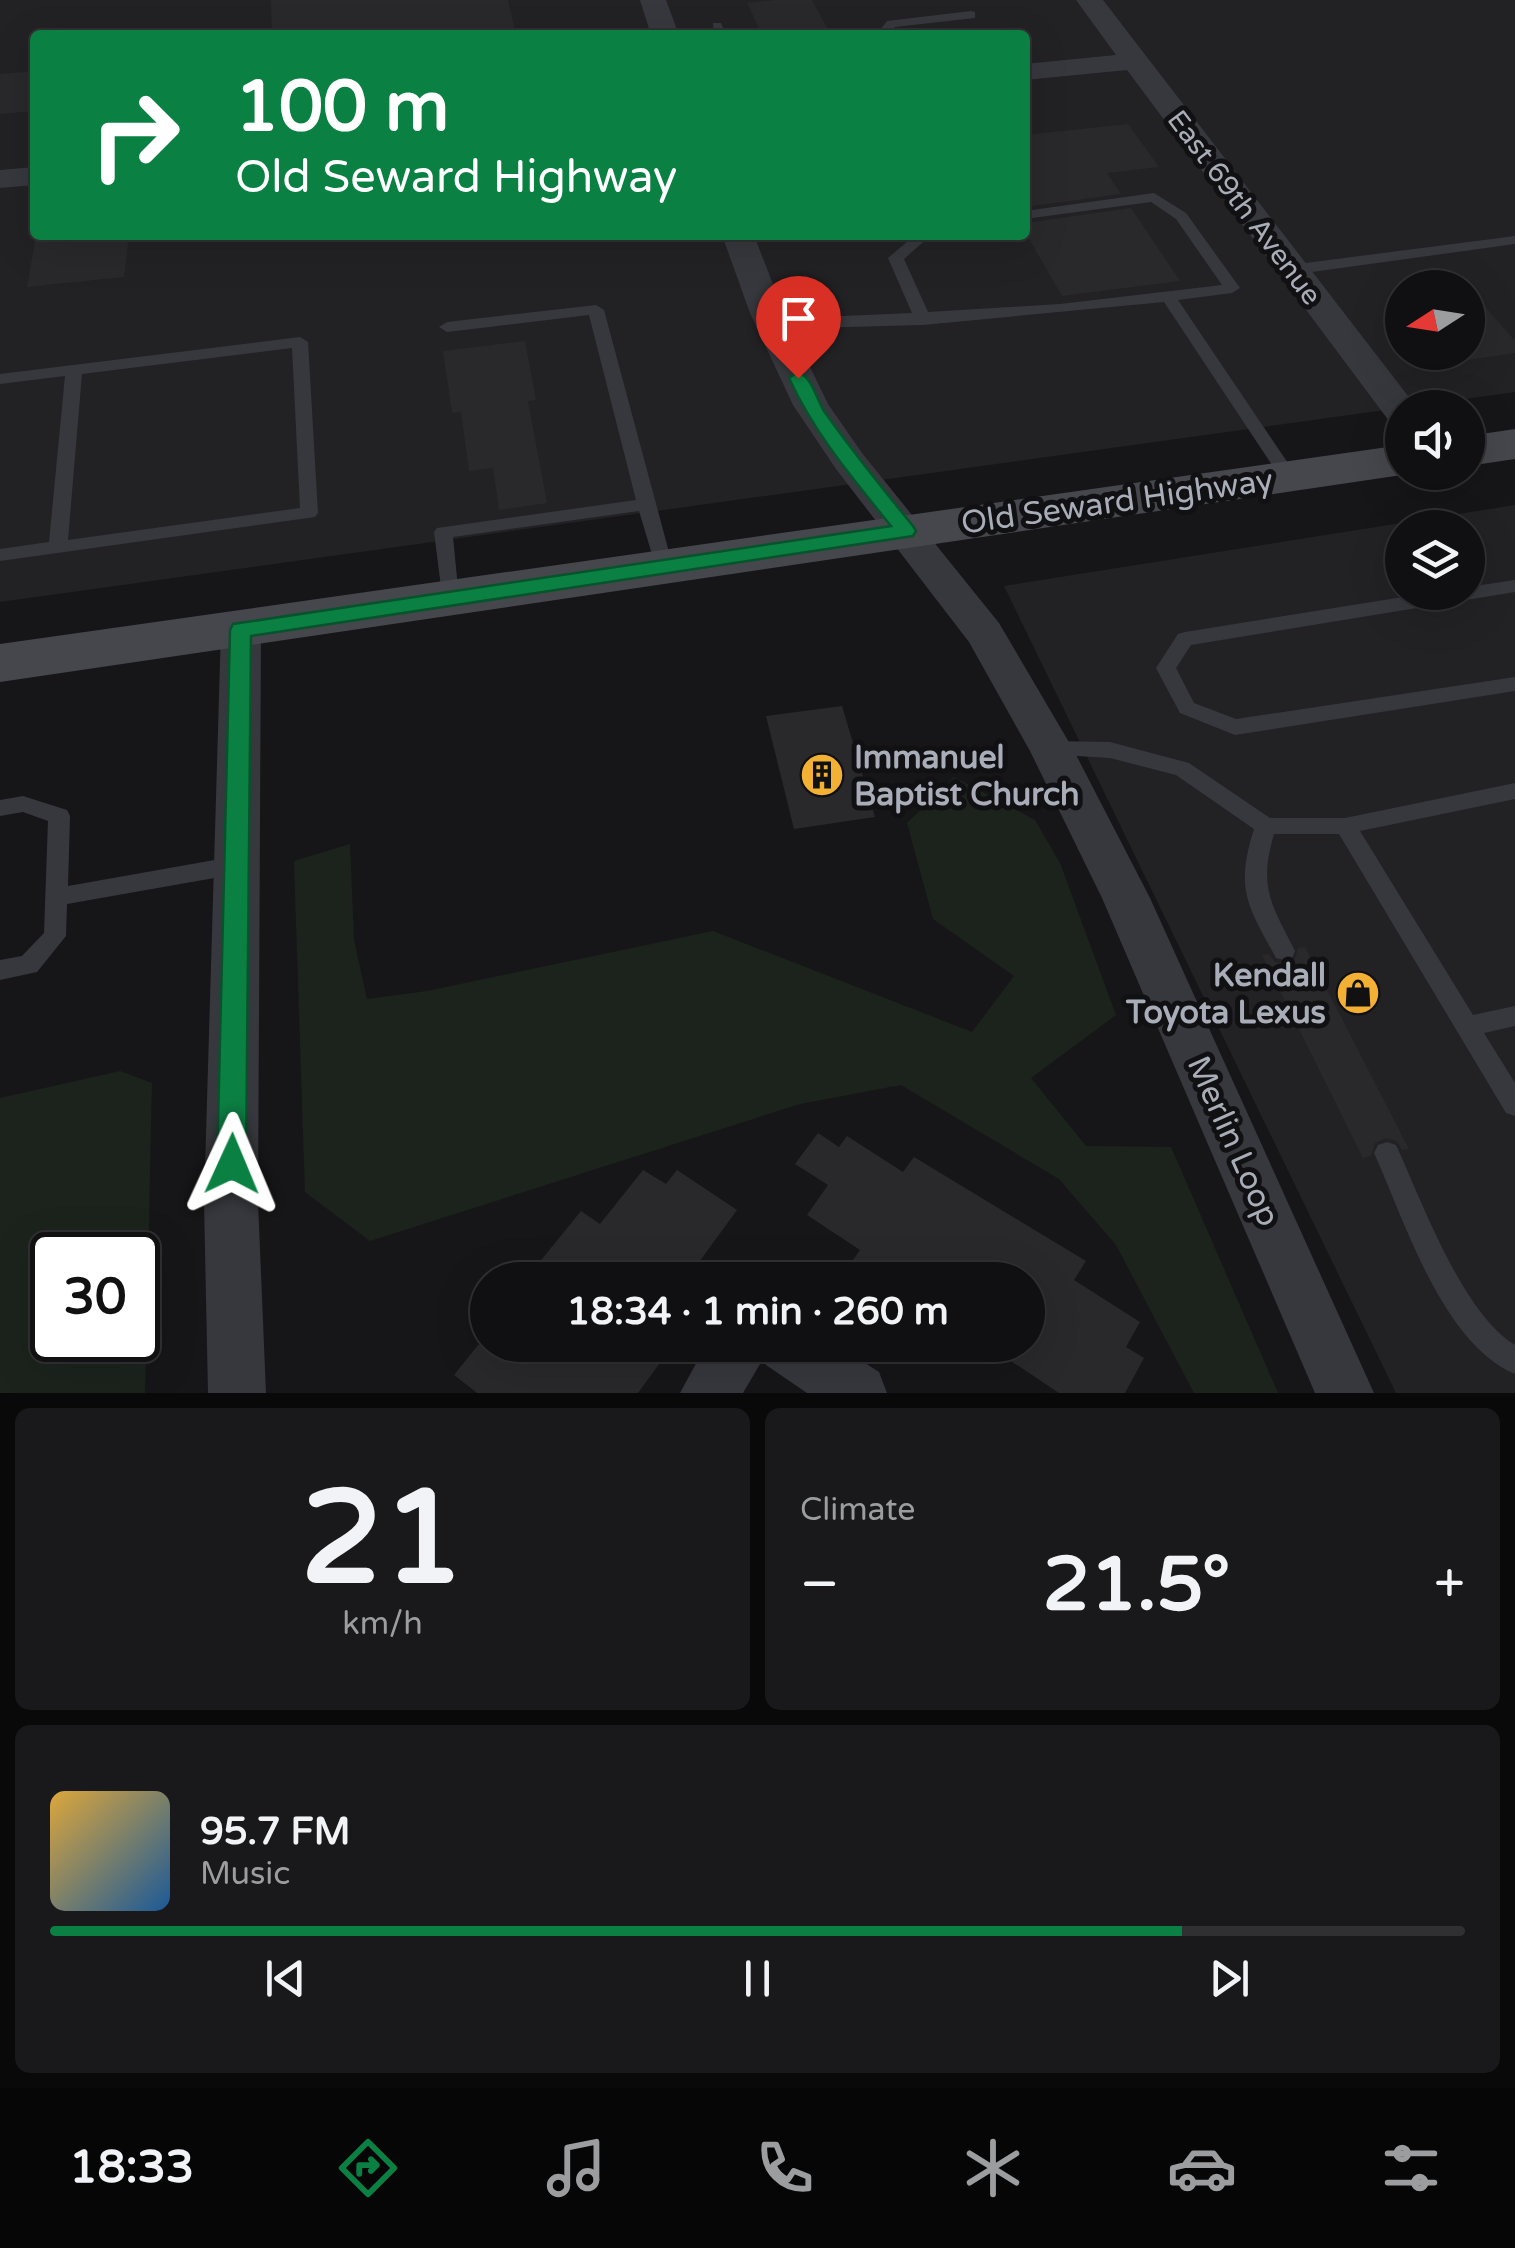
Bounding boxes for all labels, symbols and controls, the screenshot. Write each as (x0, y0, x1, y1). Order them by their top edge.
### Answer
text: 100 m (235, 66, 449, 150)
icon: right (70, 70, 200, 200)
street label: East 69th Avenue (1160, 103, 1329, 312)
text: Old Seward Highway (235, 151, 677, 205)
north arrow (1385, 270, 1485, 370)
map controls (1385, 270, 1485, 610)
pin (756, 276, 841, 379)
icon: arrive (771, 291, 826, 346)
button: sound (1385, 390, 1485, 490)
street label: Old Seward Highway (959, 461, 1276, 543)
button: layers (1385, 510, 1485, 610)
place label: Immanuel Baptist Church (854, 739, 1080, 814)
building icon: Immanuel Baptist Church (799, 752, 845, 798)
place label: Kendall Toyota Lexus (1125, 957, 1326, 1032)
shop icon: Kendall Toyota Lexus (1335, 970, 1381, 1016)
street label: Merlin Loop (1179, 1050, 1287, 1232)
position arrow (180, 1112, 284, 1216)
speed limit sign: 30 (30, 1232, 160, 1362)
text: 18:34 · 1 min · 260 m (566, 1289, 949, 1335)
text: 21 (301, 1462, 464, 1618)
text: Climate (800, 1491, 915, 1529)
text: 21.5° (1043, 1540, 1230, 1630)
text: − (800, 1552, 839, 1618)
text: + (1434, 1552, 1465, 1618)
text: km/h (342, 1605, 423, 1643)
text: 95.7 FM (200, 1809, 350, 1855)
text: Music (200, 1855, 290, 1893)
icon: previous (258, 1951, 313, 2006)
icon: pause (730, 1951, 785, 2006)
icon: next (1202, 1951, 1257, 2006)
icon: directions (333, 2133, 403, 2203)
icon: music (541, 2133, 611, 2203)
icon: phone (750, 2133, 820, 2203)
icon: climate (958, 2133, 1028, 2203)
icon: car (1167, 2133, 1237, 2203)
icon: filters (1376, 2133, 1446, 2203)
text: 18:33 (69, 2141, 194, 2195)

